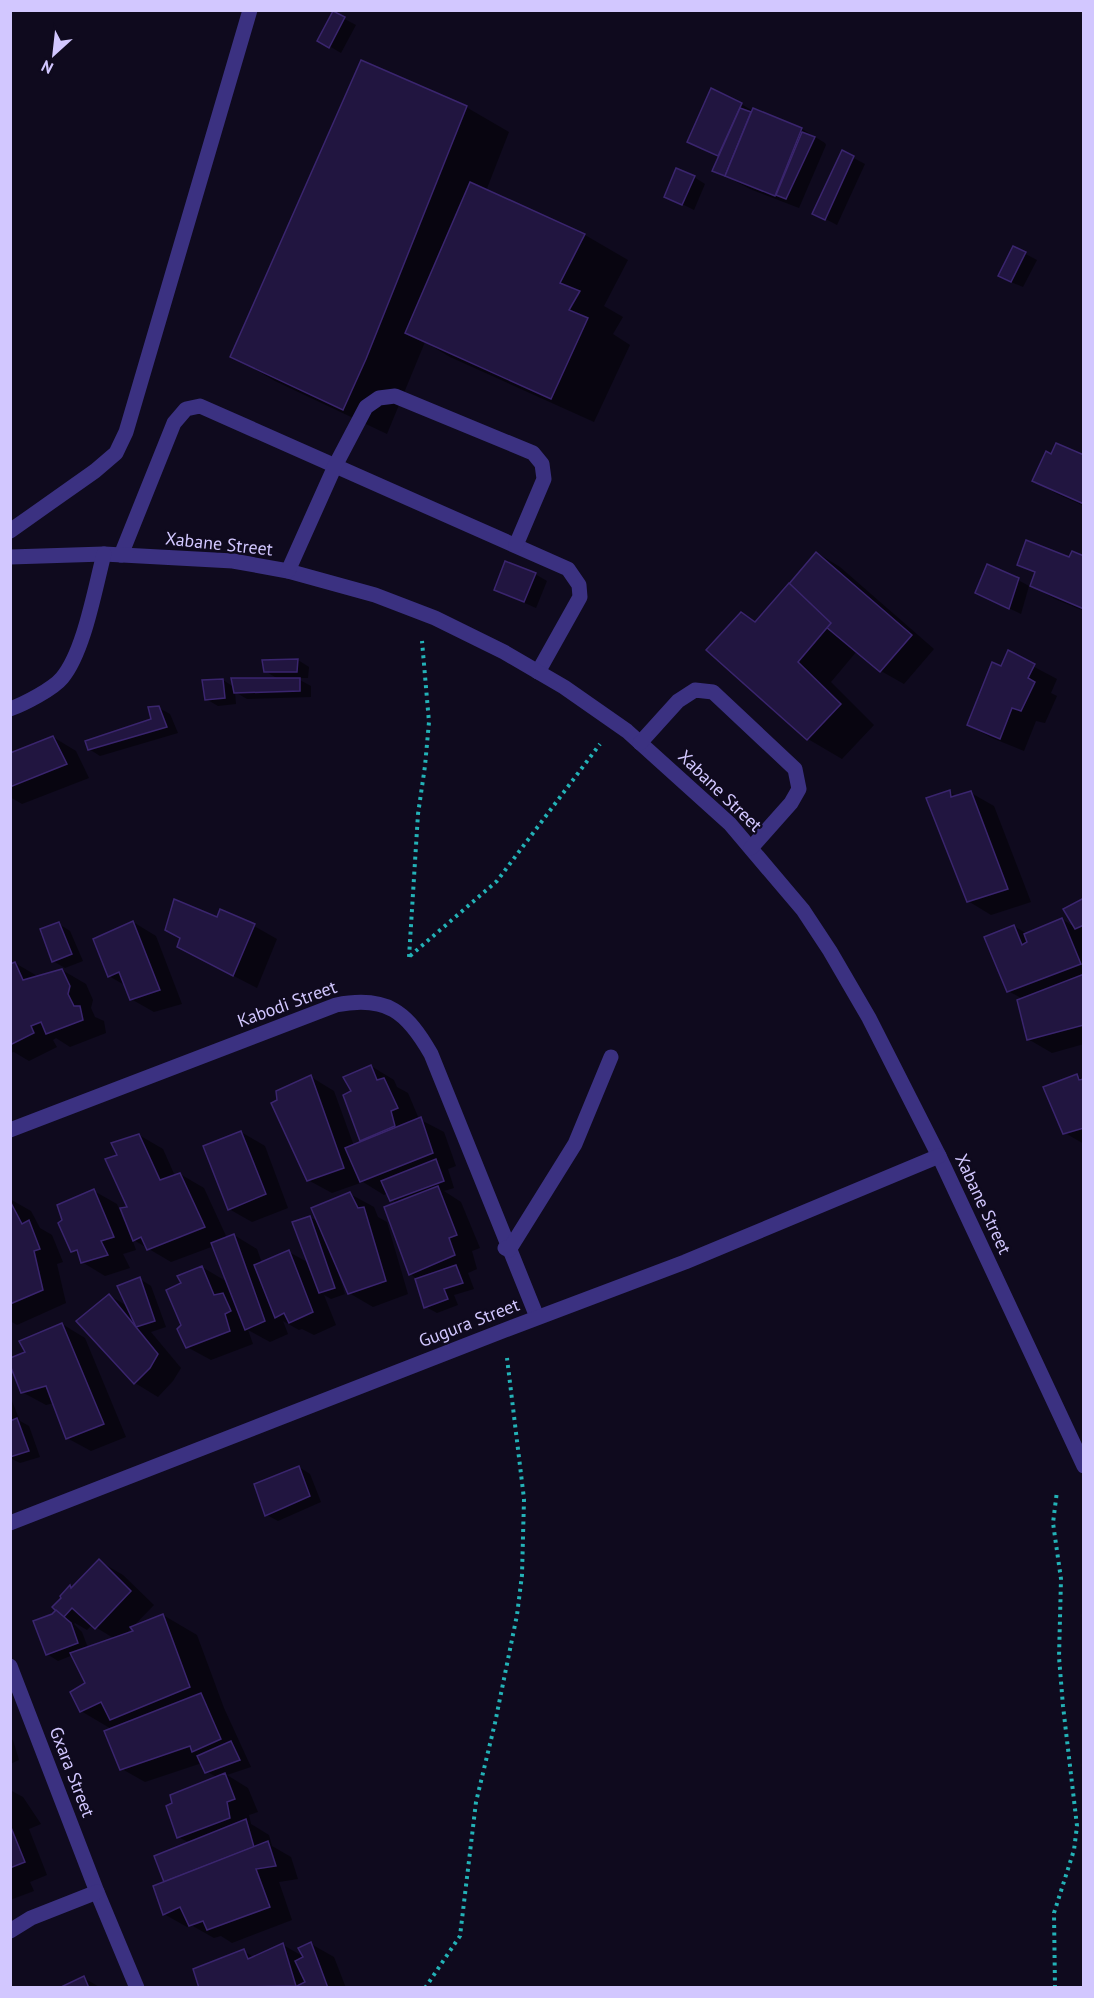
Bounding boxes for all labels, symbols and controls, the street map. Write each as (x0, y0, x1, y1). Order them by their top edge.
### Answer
north arrow (24, 24, 84, 84)
text: N (38, 56, 56, 79)
street label: Xabane Street (164, 526, 274, 561)
street label: Xabane Street (674, 745, 767, 836)
street label: Kabodi Street (234, 975, 340, 1032)
street label: Xabane Street (950, 1150, 1017, 1258)
street label: Gugura Street (415, 1293, 522, 1352)
street label: Gxara Street (45, 1723, 100, 1820)

